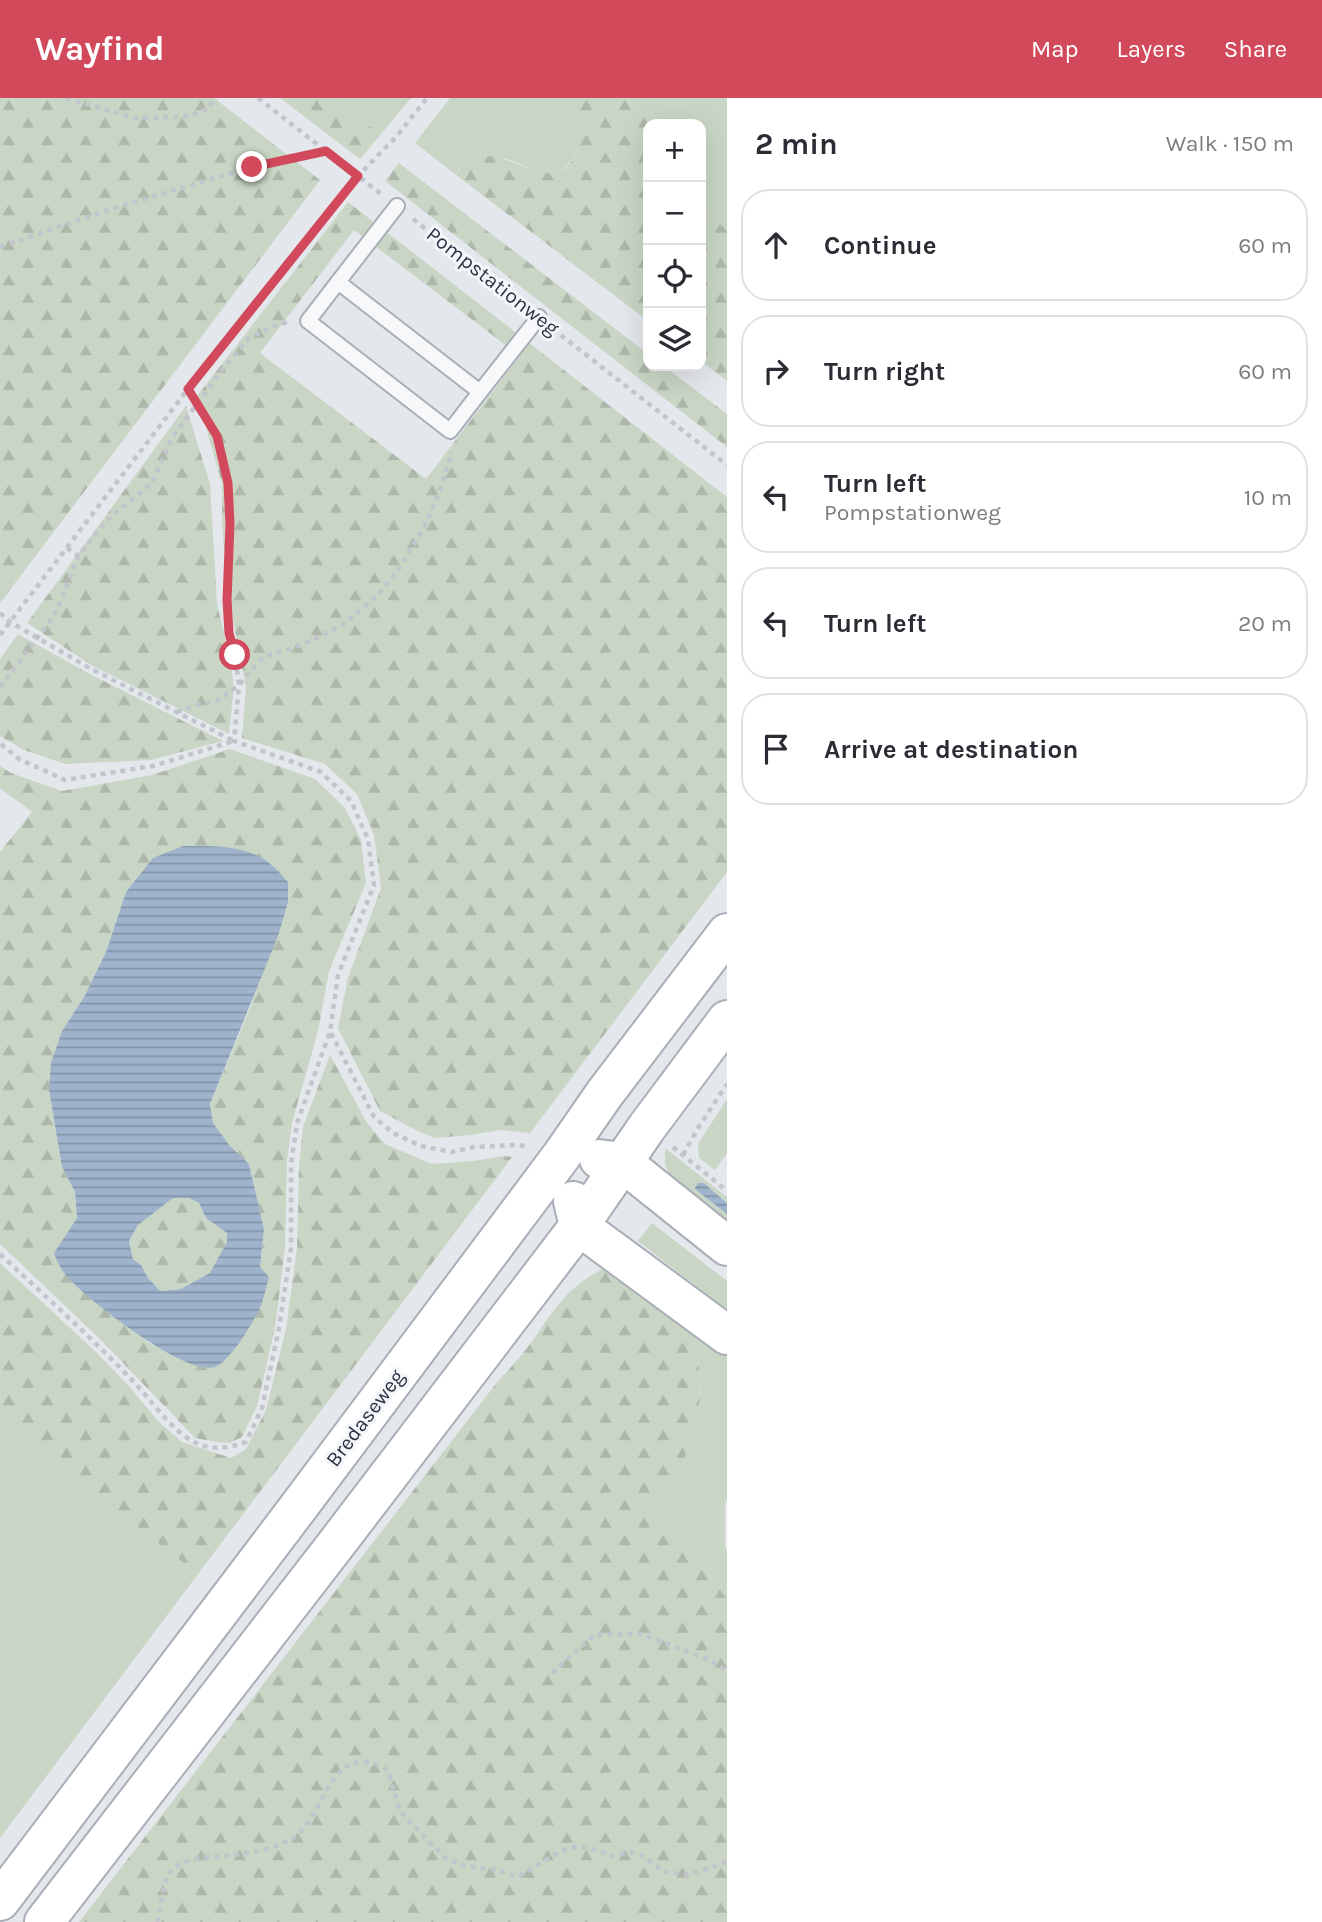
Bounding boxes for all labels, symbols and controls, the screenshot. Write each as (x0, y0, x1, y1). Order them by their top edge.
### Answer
text: Wayfind (35, 30, 165, 68)
text: Map (1031, 35, 1079, 63)
text: Layers (1117, 35, 1186, 63)
text: Share (1224, 35, 1287, 63)
map controls (643, 119, 706, 371)
button: + (643, 119, 706, 182)
text: 2 min (755, 126, 838, 162)
text: Walk · 150 m (1166, 130, 1294, 157)
route end (236, 151, 267, 182)
button: − (643, 182, 706, 245)
street label: Pompstationweg (422, 222, 564, 340)
icon: ahead (757, 226, 795, 264)
text: Continue (824, 230, 936, 261)
text: 60 m (1238, 232, 1292, 259)
button: locate (643, 245, 706, 308)
button: layers (643, 308, 706, 371)
icon: right (757, 352, 795, 390)
text: Turn right (824, 356, 945, 387)
text: 60 m (1238, 358, 1292, 385)
text: Turn left (824, 468, 926, 499)
icon: left (757, 478, 795, 516)
text: 10 m (1244, 484, 1292, 511)
text: Pompstationweg (824, 499, 1001, 526)
icon: left (757, 604, 795, 642)
text: Turn left (824, 608, 926, 639)
text: 20 m (1238, 610, 1292, 637)
route start (219, 639, 250, 670)
icon: arrive (757, 730, 795, 768)
text: Arrive at destination (824, 734, 1078, 765)
street label: Bredaseweg (321, 1365, 409, 1471)

